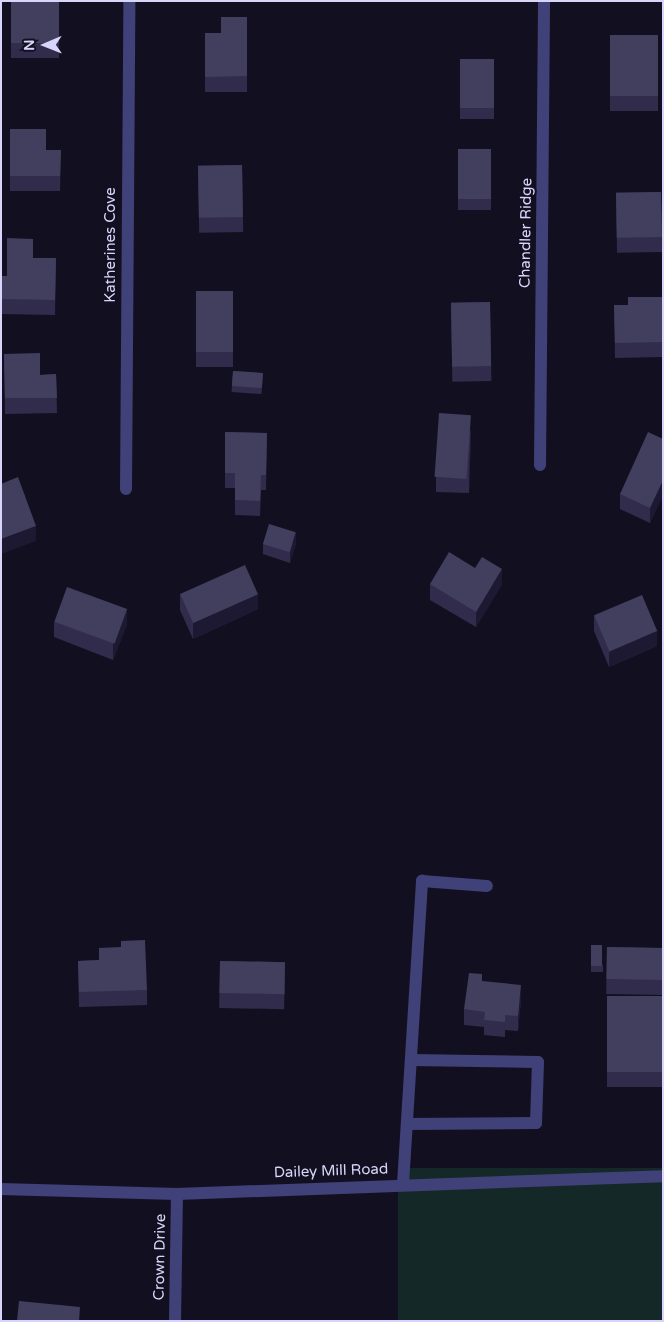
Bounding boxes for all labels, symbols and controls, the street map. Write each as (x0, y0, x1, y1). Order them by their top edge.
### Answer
north arrow (20, 20, 70, 70)
text: N (21, 39, 38, 51)
street label: Chandler Ridge (516, 178, 536, 288)
street label: Katherines Cove (102, 187, 120, 303)
street label: Dailey Mill Road (273, 1160, 389, 1182)
street label: Crown Drive (150, 1213, 170, 1301)

